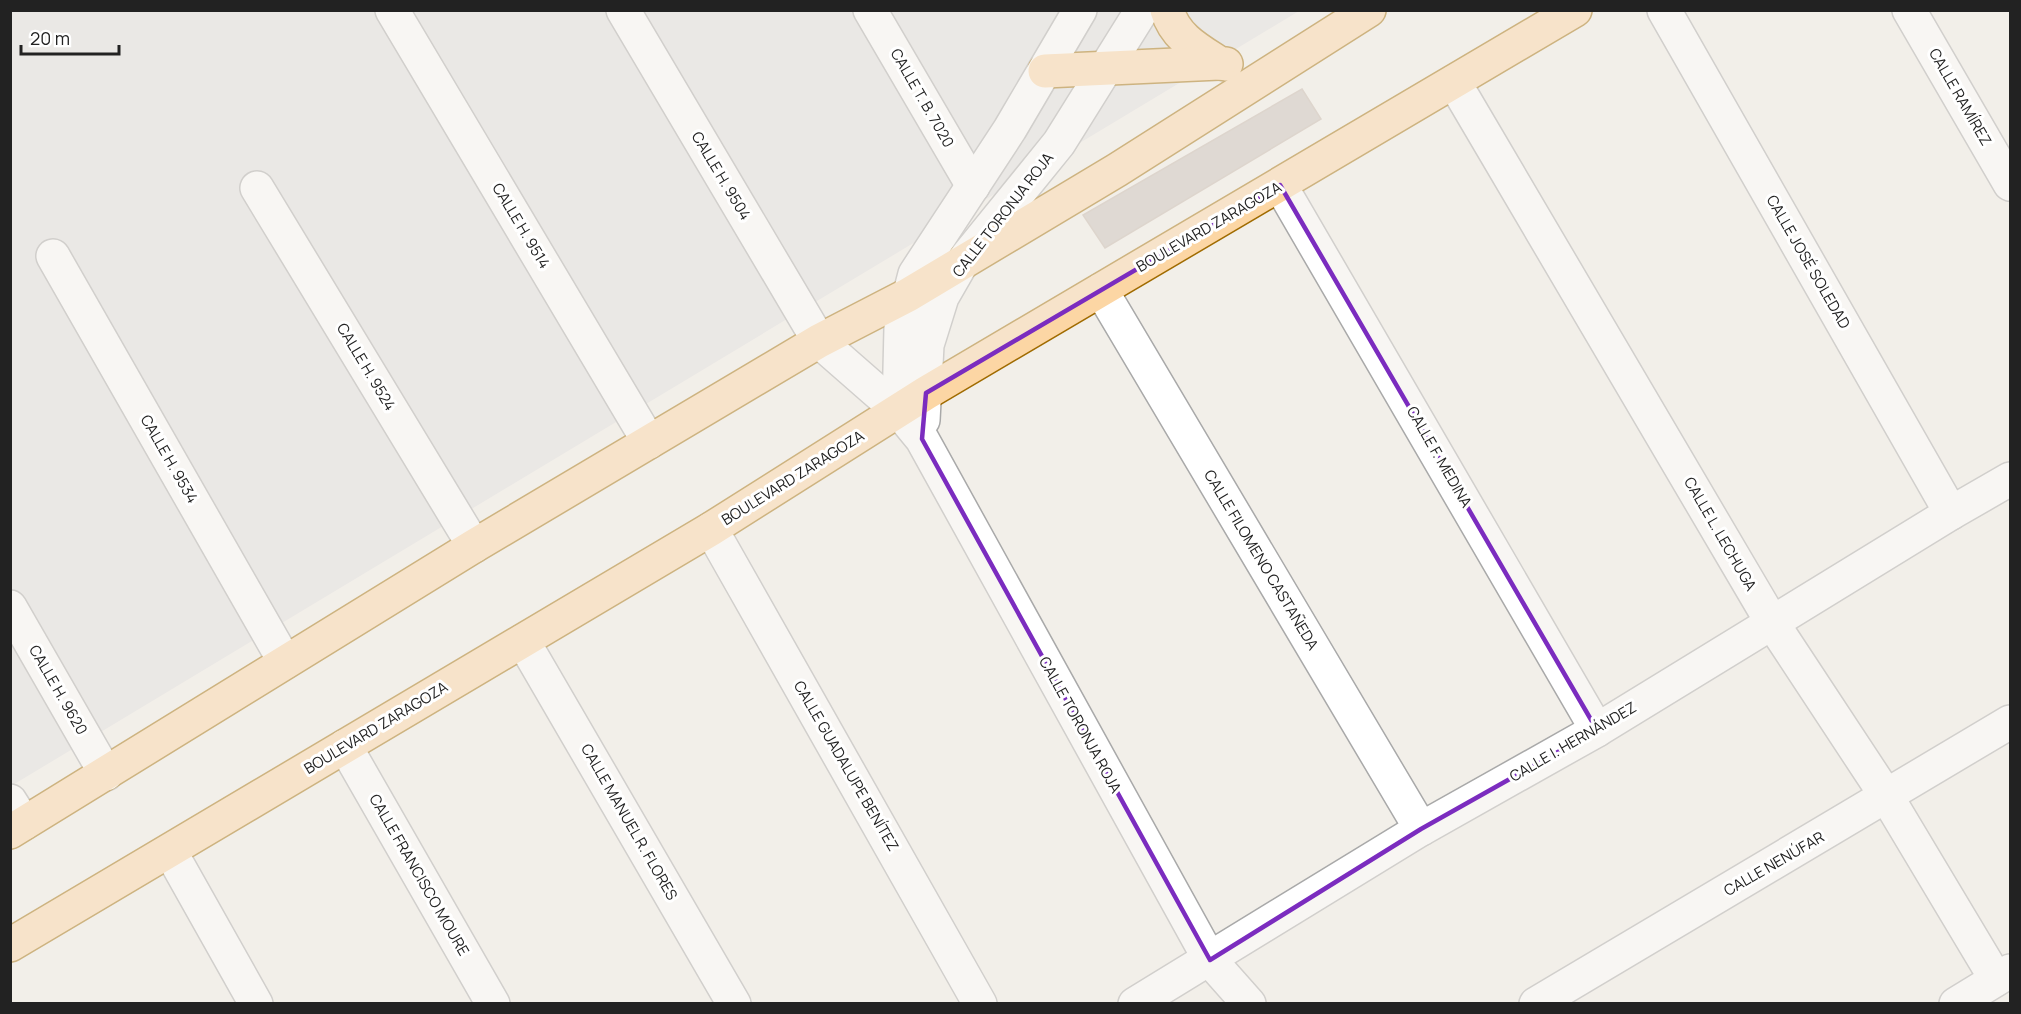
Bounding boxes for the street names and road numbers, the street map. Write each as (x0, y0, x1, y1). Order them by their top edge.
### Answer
street label: CALLE T. B. 7020 (886, 44, 959, 151)
street label: CALLE RAMÍREZ (1924, 44, 1997, 149)
street label: CALLE H. 9504 (687, 128, 756, 224)
street label: CALLE TORONJA ROJA (947, 148, 1058, 281)
street label: BOULEVARD ZARAGOZA (1132, 176, 1286, 277)
street label: CALLE H. 9514 (488, 179, 555, 273)
street label: CALLE JOSÉ SOLEDAD (1762, 191, 1855, 332)
street label: CALLE H. 9524 (332, 319, 401, 414)
street label: CALLE F. MEDINA (1402, 402, 1477, 512)
street label: CALLE H. 9534 (136, 411, 203, 507)
street label: BOULEVARD ZARAGOZA (717, 425, 868, 530)
street label: CALLE FILOMENO CASTAÑEDA (1199, 466, 1324, 654)
street label: CALLE L. LECHUGA (1679, 473, 1762, 595)
street label: CALLE H. 9620 (24, 641, 93, 738)
street label: CALLE TORONJA ROJA (1034, 653, 1127, 797)
street label: BOULEVARD ZARAGOZA (300, 676, 452, 779)
street label: CALLE GUADALUPE BENÍTEZ (789, 677, 904, 855)
street label: CALLE I. HERNÁNDEZ (1505, 697, 1640, 786)
street label: CALLE MANUEL R. FLORES (576, 740, 683, 904)
street label: CALLE FRANCISCO MOURE (364, 790, 474, 960)
street label: CALLE NENÚFAR (1720, 826, 1828, 901)

